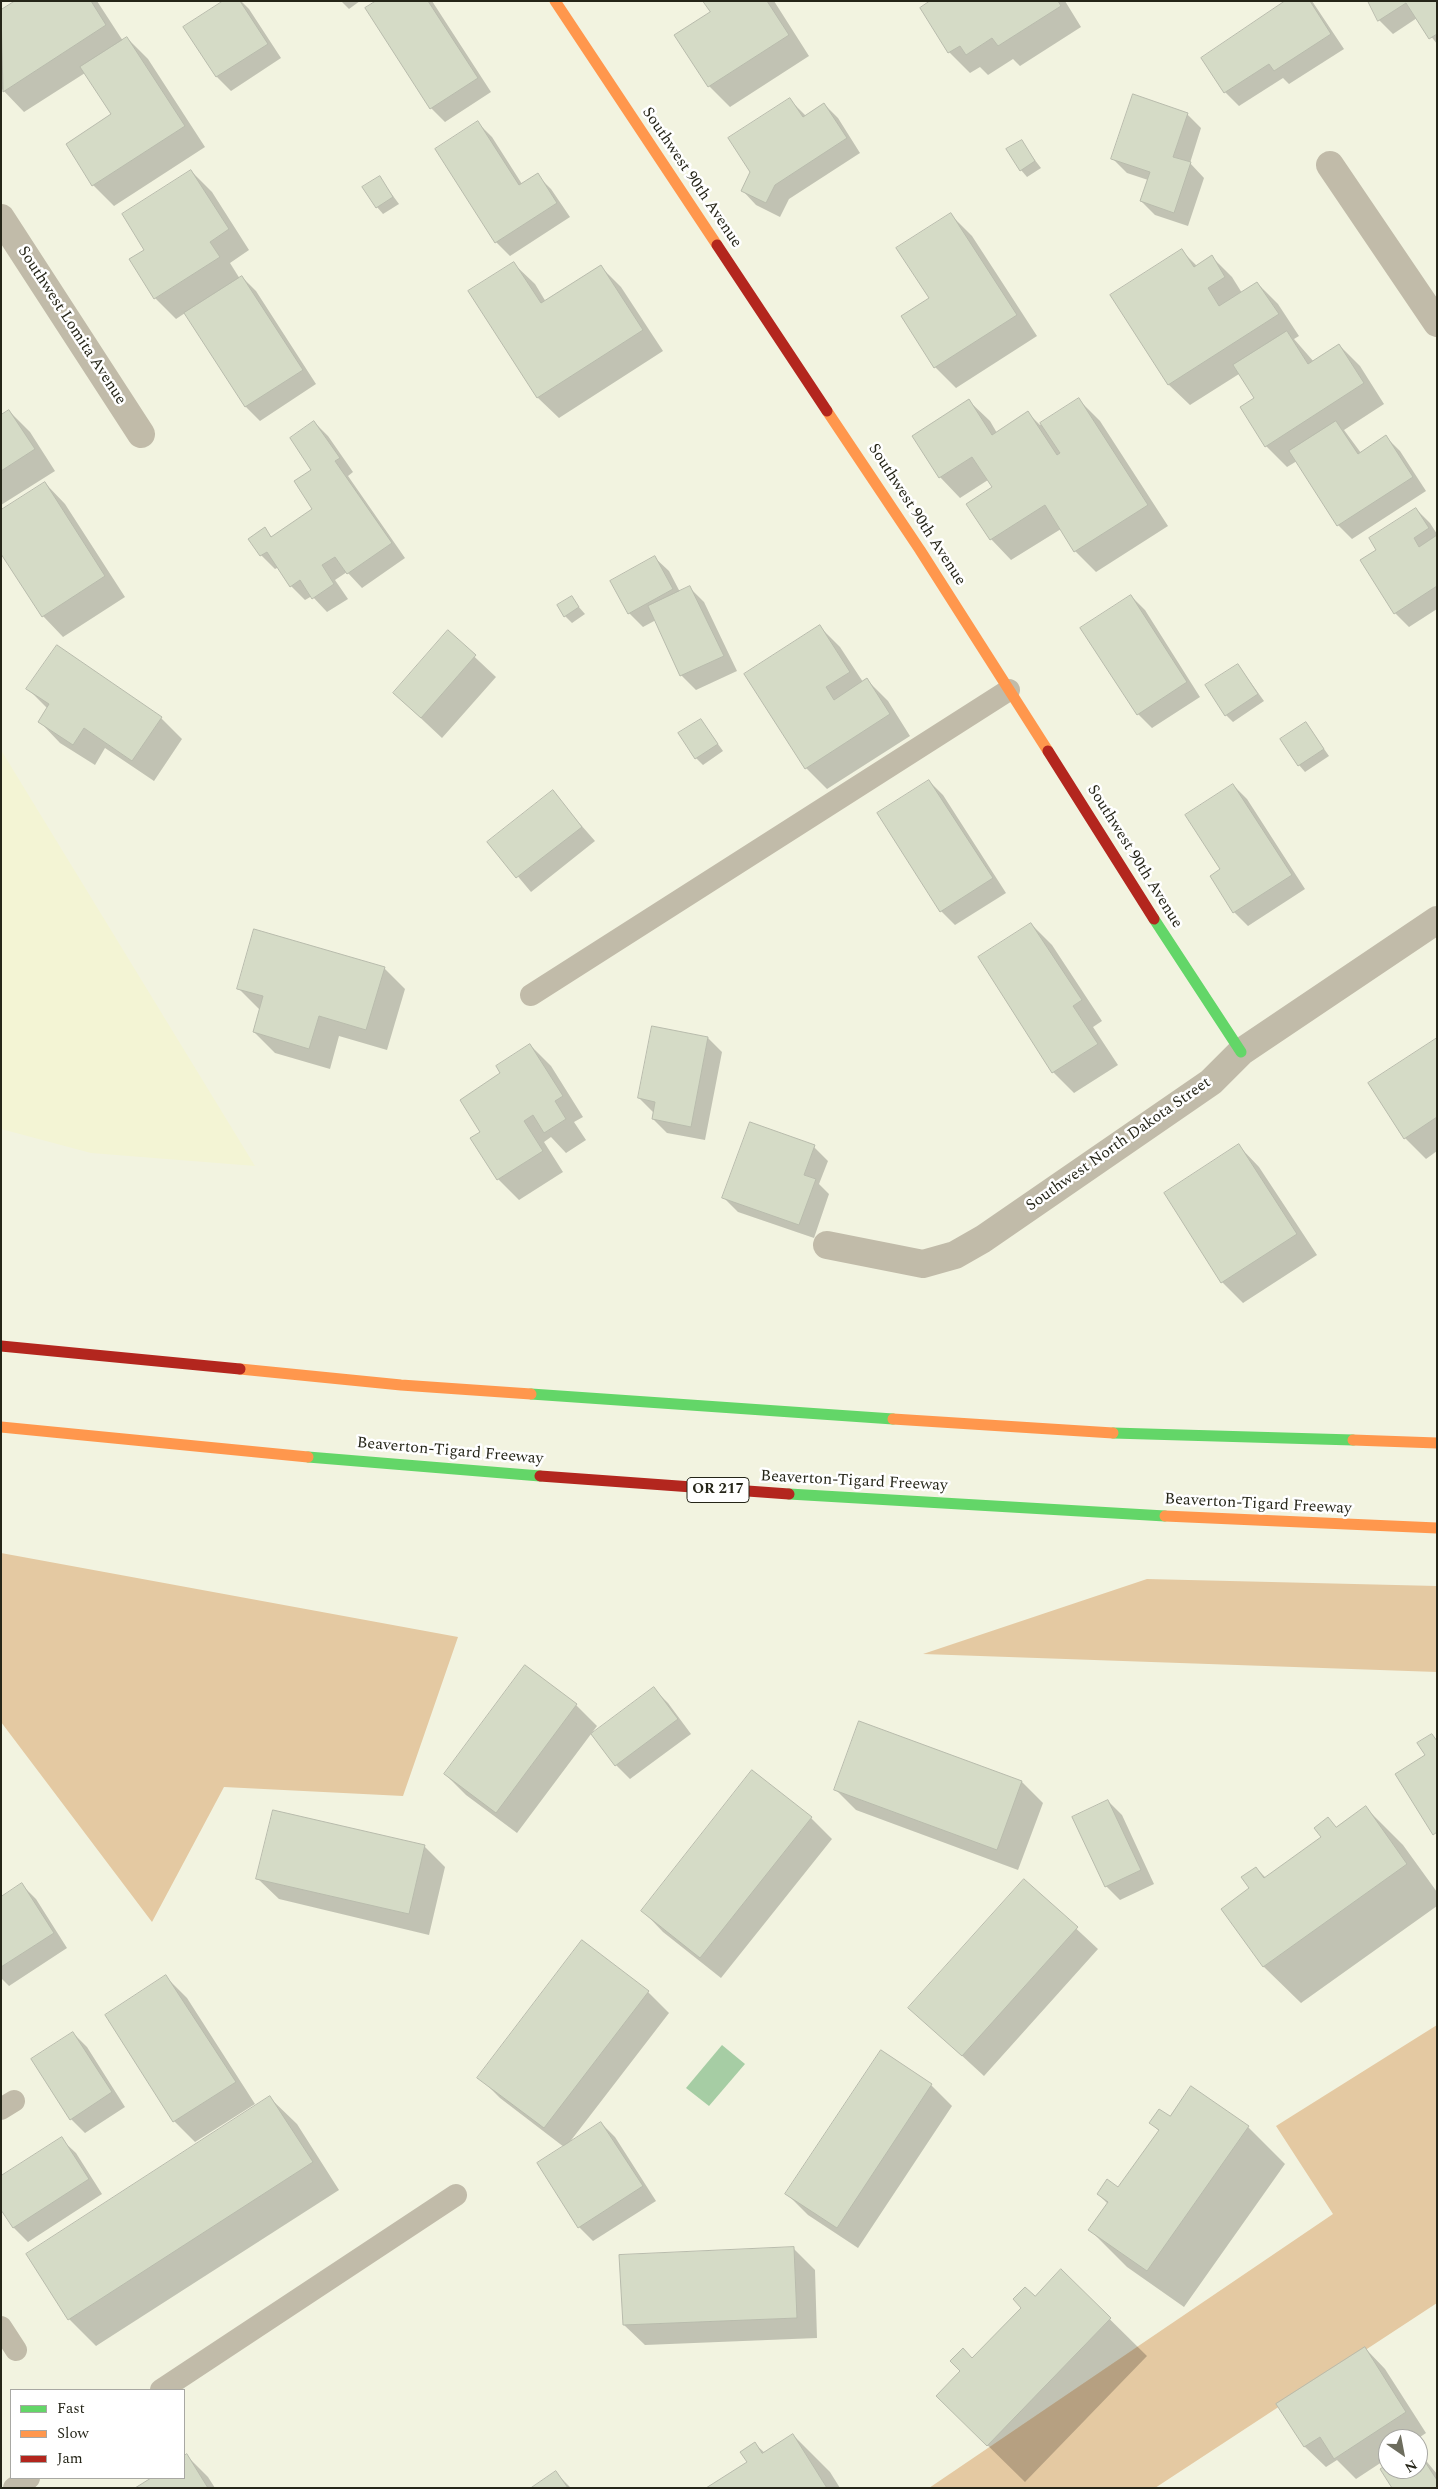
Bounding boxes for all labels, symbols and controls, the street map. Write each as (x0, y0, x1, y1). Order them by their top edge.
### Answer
street label: Southwest 90th Avenue (637, 104, 745, 252)
street label: Southwest Lomita Avenue (13, 243, 129, 409)
street label: Southwest 90th Avenue (863, 440, 969, 590)
street label: Southwest 90th Avenue (1082, 782, 1186, 932)
street label: Southwest North Dakota Street (1023, 1074, 1215, 1216)
street label: Beaverton-Tigard Freeway (356, 1434, 544, 1470)
street label: Beaverton-Tigard Freeway (760, 1468, 948, 1496)
road number: OR 217 (687, 1478, 749, 1502)
street label: Beaverton-Tigard Freeway (1164, 1491, 1352, 1519)
legend (10, 2389, 185, 2479)
text: Fast (57, 2397, 85, 2420)
text: Slow (57, 2422, 89, 2445)
north arrow (1378, 2429, 1428, 2479)
text: Jam (57, 2447, 83, 2470)
text: N (1400, 2454, 1421, 2478)

